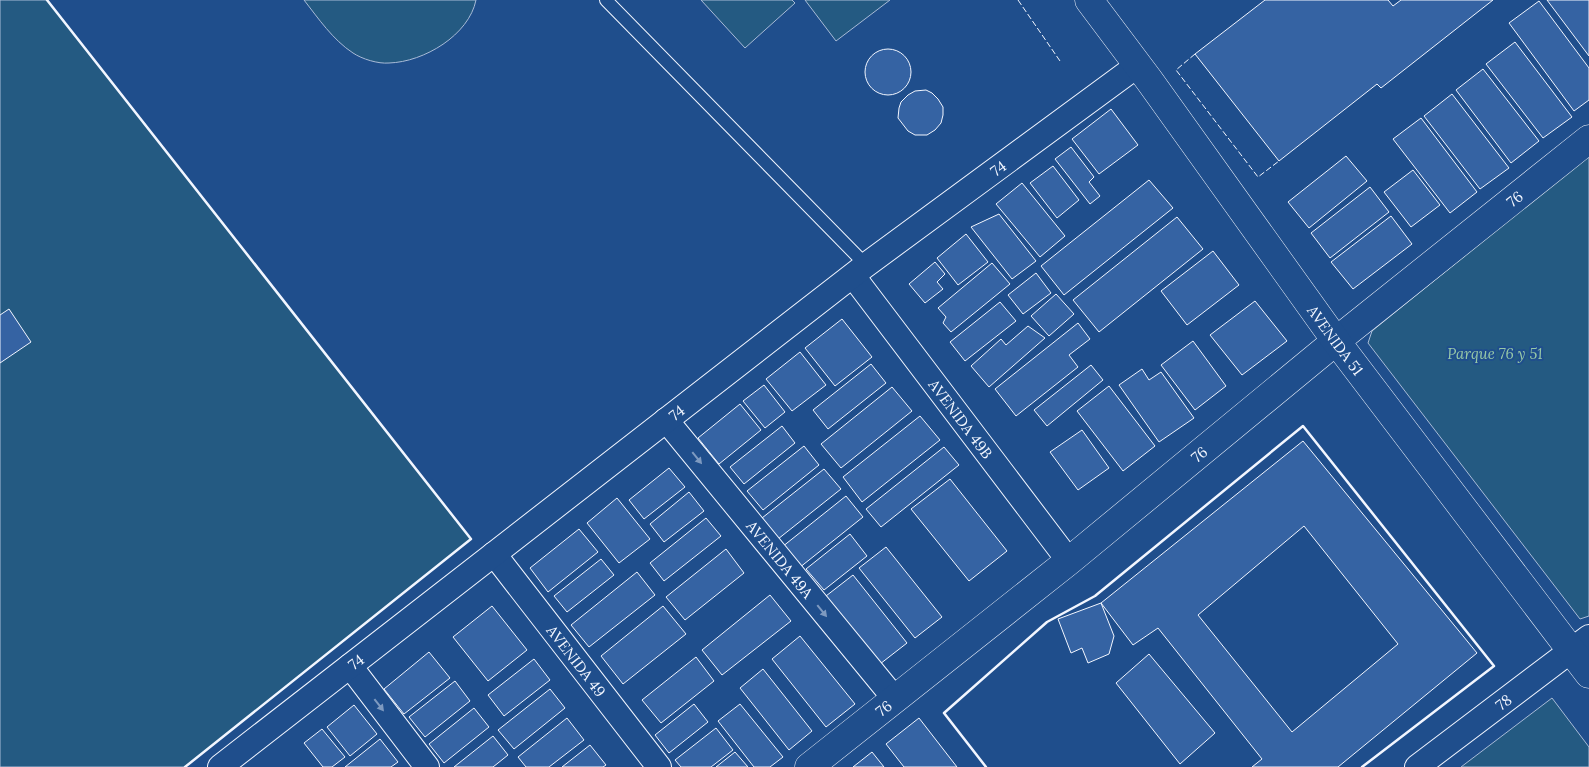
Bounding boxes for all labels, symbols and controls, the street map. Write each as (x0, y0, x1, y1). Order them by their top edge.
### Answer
street label: 74 (986, 156, 1010, 180)
street label: 76 (1502, 186, 1526, 211)
street label: AVENIDA 51 (1303, 300, 1368, 379)
park label: Parque 76 y 51 (1447, 344, 1543, 363)
street label: AVENIDA 49B (924, 374, 997, 462)
street label: 74 (665, 400, 688, 424)
street label: 76 (1187, 442, 1211, 466)
one-way arrow (692, 451, 703, 464)
street label: AVENIDA 49A (742, 516, 818, 602)
one-way arrow (817, 604, 828, 617)
street label: AVENIDA 49 (542, 620, 610, 700)
street label: 74 (344, 649, 368, 674)
street label: 78 (1491, 690, 1515, 714)
street label: 76 (871, 696, 895, 720)
one-way arrow (374, 698, 385, 711)

